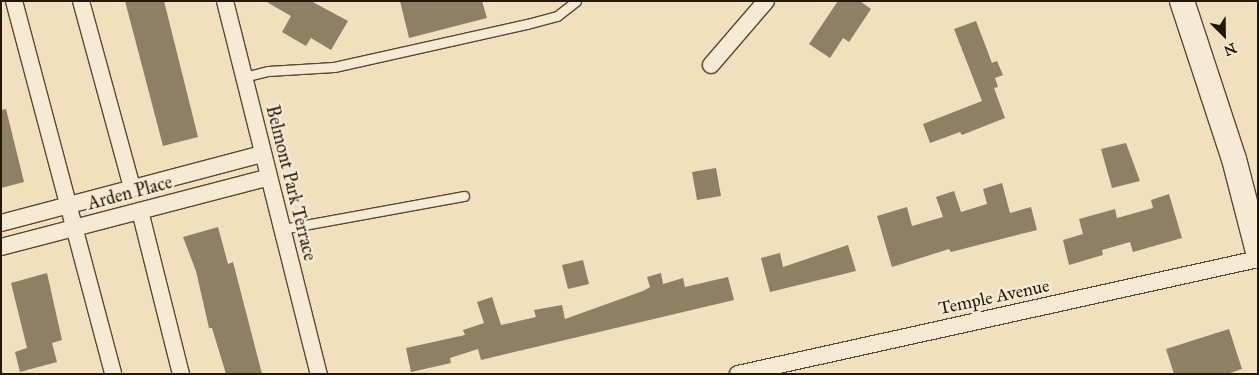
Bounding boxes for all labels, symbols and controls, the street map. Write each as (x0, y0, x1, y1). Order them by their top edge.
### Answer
north arrow (1199, 10, 1249, 60)
text: N (1221, 39, 1239, 59)
street label: Belmont Park Terrace (261, 103, 321, 263)
street label: Arden Place (85, 171, 175, 215)
street label: Temple Avenue (937, 275, 1051, 319)

